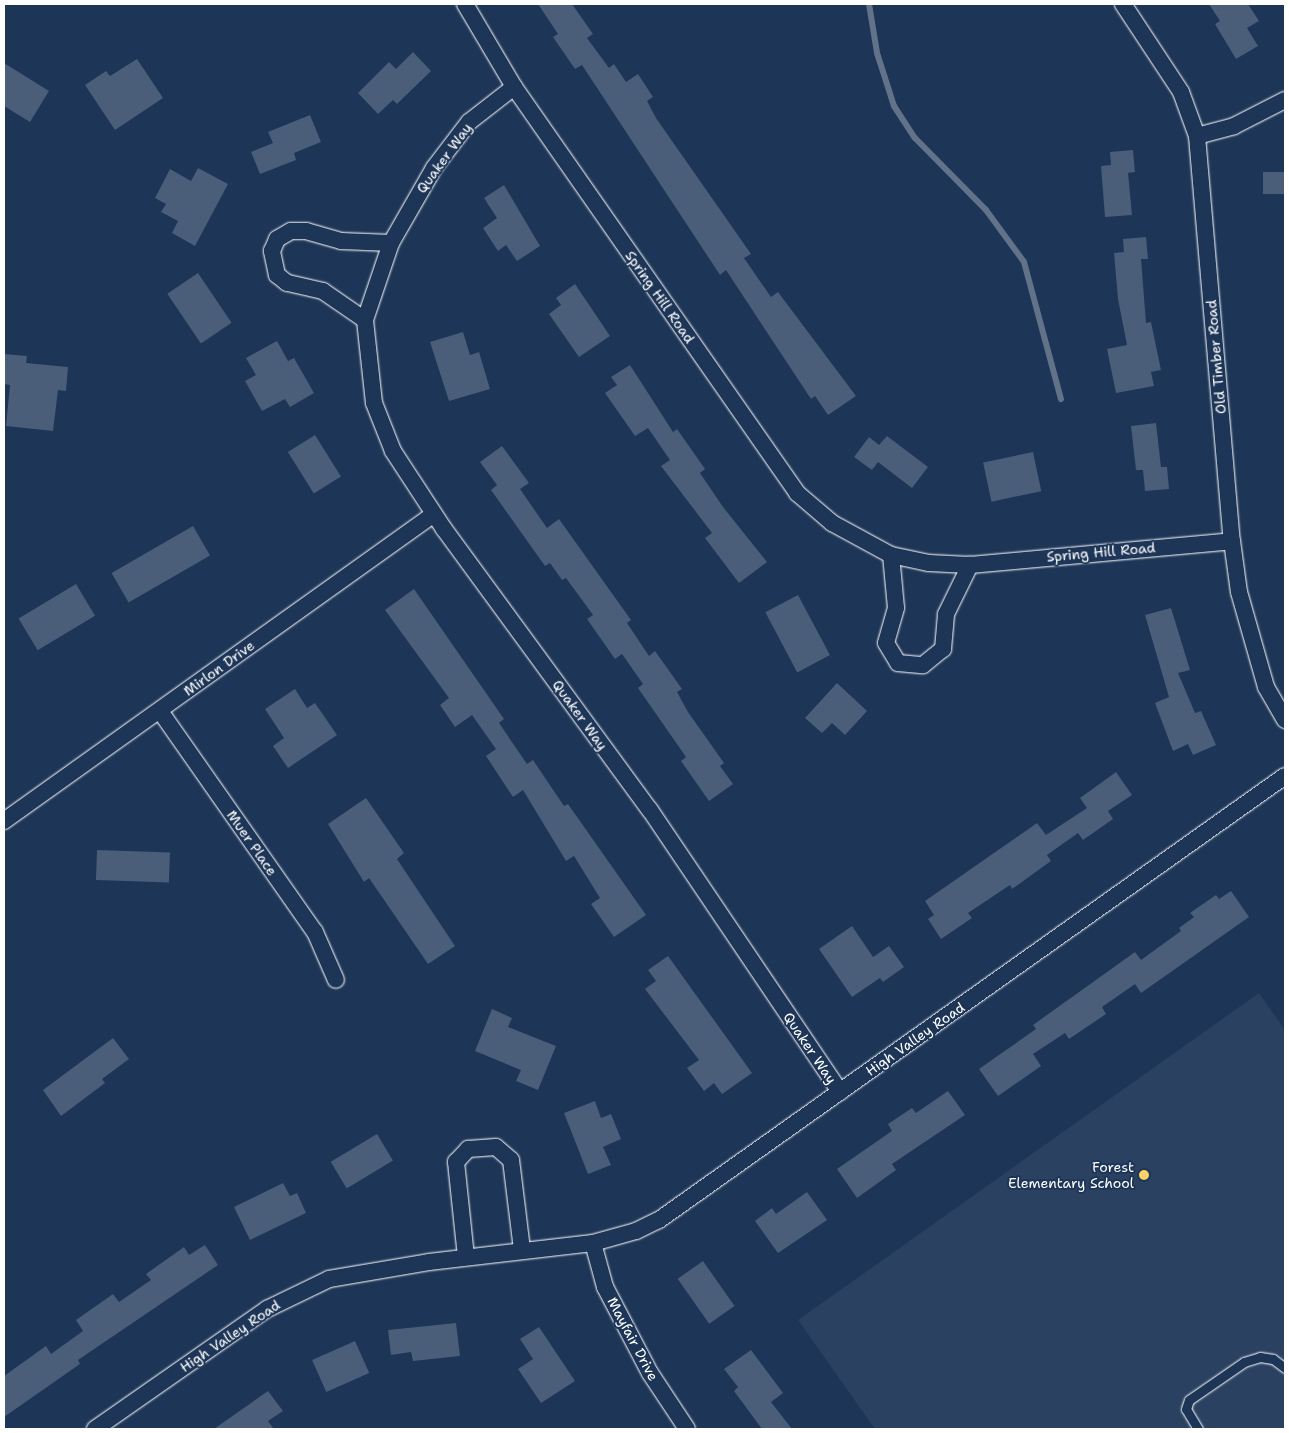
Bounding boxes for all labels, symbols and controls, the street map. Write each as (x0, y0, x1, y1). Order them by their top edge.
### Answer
street label: Quaker Way (413, 120, 475, 196)
street label: Spring Hill Road (622, 247, 698, 347)
street label: Old Timber Road (1203, 299, 1229, 415)
street label: Spring Hill Road (1046, 539, 1156, 565)
street label: Mirlon Drive (180, 637, 258, 699)
street label: Quaker Way (549, 677, 611, 753)
street label: Muer Place (223, 807, 281, 879)
street label: High Valley Road (862, 999, 968, 1079)
street label: Quaker Way (780, 1009, 840, 1087)
place label: Forest Elementary School (1008, 1159, 1134, 1192)
marker: Forest Elementary School (1138, 1169, 1150, 1181)
street label: Mayfair Drive (604, 1294, 662, 1384)
street label: High Valley Road (177, 1296, 283, 1376)

